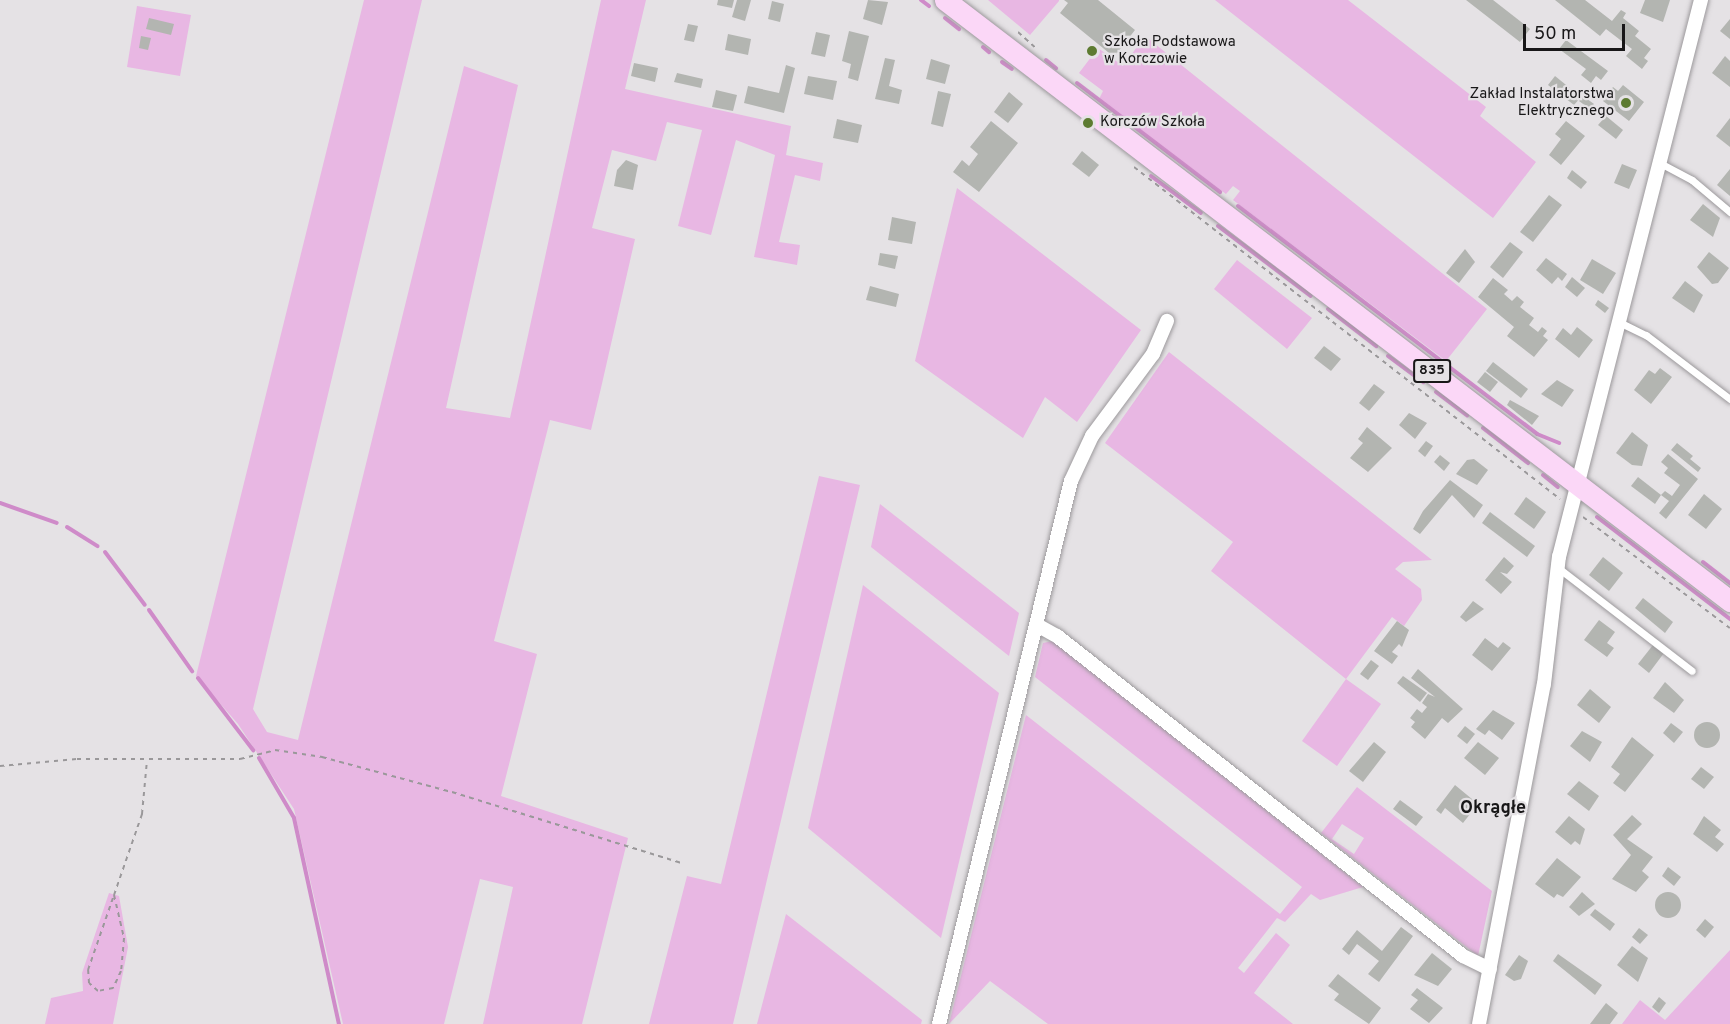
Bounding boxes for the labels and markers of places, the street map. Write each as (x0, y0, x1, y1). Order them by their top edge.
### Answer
place label: Szkoła Podstawowa w Korczowie (1104, 33, 1236, 68)
marker: Szkoła Podstawowa w Korczowie (1085, 44, 1099, 58)
place label: Zakład Instalatorstwa Elektrycznego (1470, 85, 1614, 120)
marker: Zakład Instalatorstwa Elektrycznego (1619, 96, 1633, 110)
place label: Korczów Szkoła (1100, 114, 1205, 132)
marker: Korczów Szkoła (1081, 116, 1095, 130)

